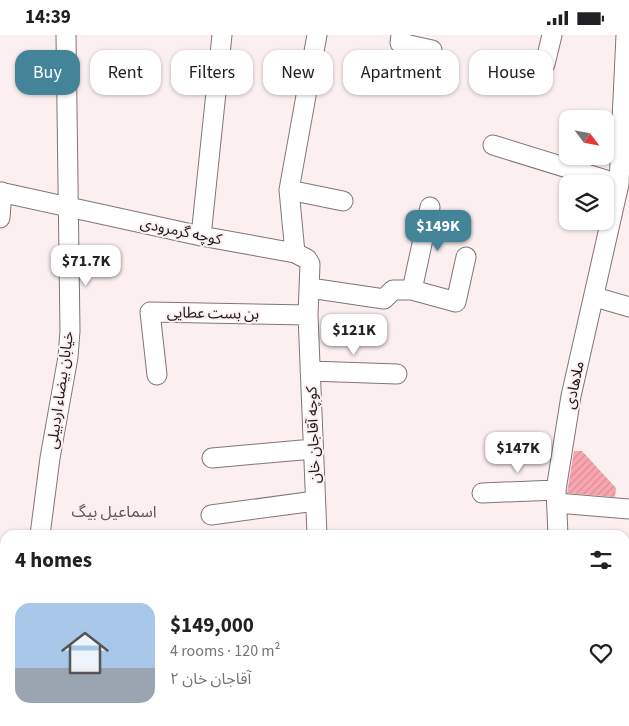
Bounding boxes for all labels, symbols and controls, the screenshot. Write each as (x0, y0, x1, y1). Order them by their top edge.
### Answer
text: 14:39 (25, 4, 71, 31)
chip: Buy (15, 50, 80, 95)
chip: Rent (90, 50, 161, 95)
chip: Filters (171, 50, 253, 95)
chip: New (263, 50, 333, 95)
chip: Apartment (343, 50, 459, 95)
chip: House (469, 50, 553, 95)
north arrow (559, 110, 614, 165)
map controls (559, 110, 614, 230)
button: layers (559, 175, 614, 230)
pin: $149K (403, 209, 473, 252)
street label: کوچه گرمرودی (138, 213, 224, 251)
text: $149K (416, 215, 460, 237)
pin: $71.7K (45, 245, 127, 287)
text: $71.7K (62, 250, 110, 272)
street label: بن بست عطایی (167, 302, 259, 325)
pin: $121K (319, 313, 389, 356)
text: $121K (332, 319, 376, 341)
street label: خیابان بیضاء اردبیلی (42, 330, 79, 450)
street label: ملاهادی (559, 359, 590, 411)
street label: کوچه آقاجان خان (301, 385, 326, 484)
pin: $147K (483, 431, 553, 474)
text: $147K (496, 437, 540, 459)
district label: اسماعیل بیگ (71, 501, 157, 523)
text: 4 homes (15, 545, 92, 575)
icon: filters (587, 546, 615, 574)
text: $149,000 (170, 610, 254, 640)
icon: home (55, 623, 115, 683)
icon: heart (587, 639, 615, 667)
text: 4 rooms · 120 m² (170, 640, 280, 662)
text: آقاجان خان ۲ (170, 668, 251, 690)

